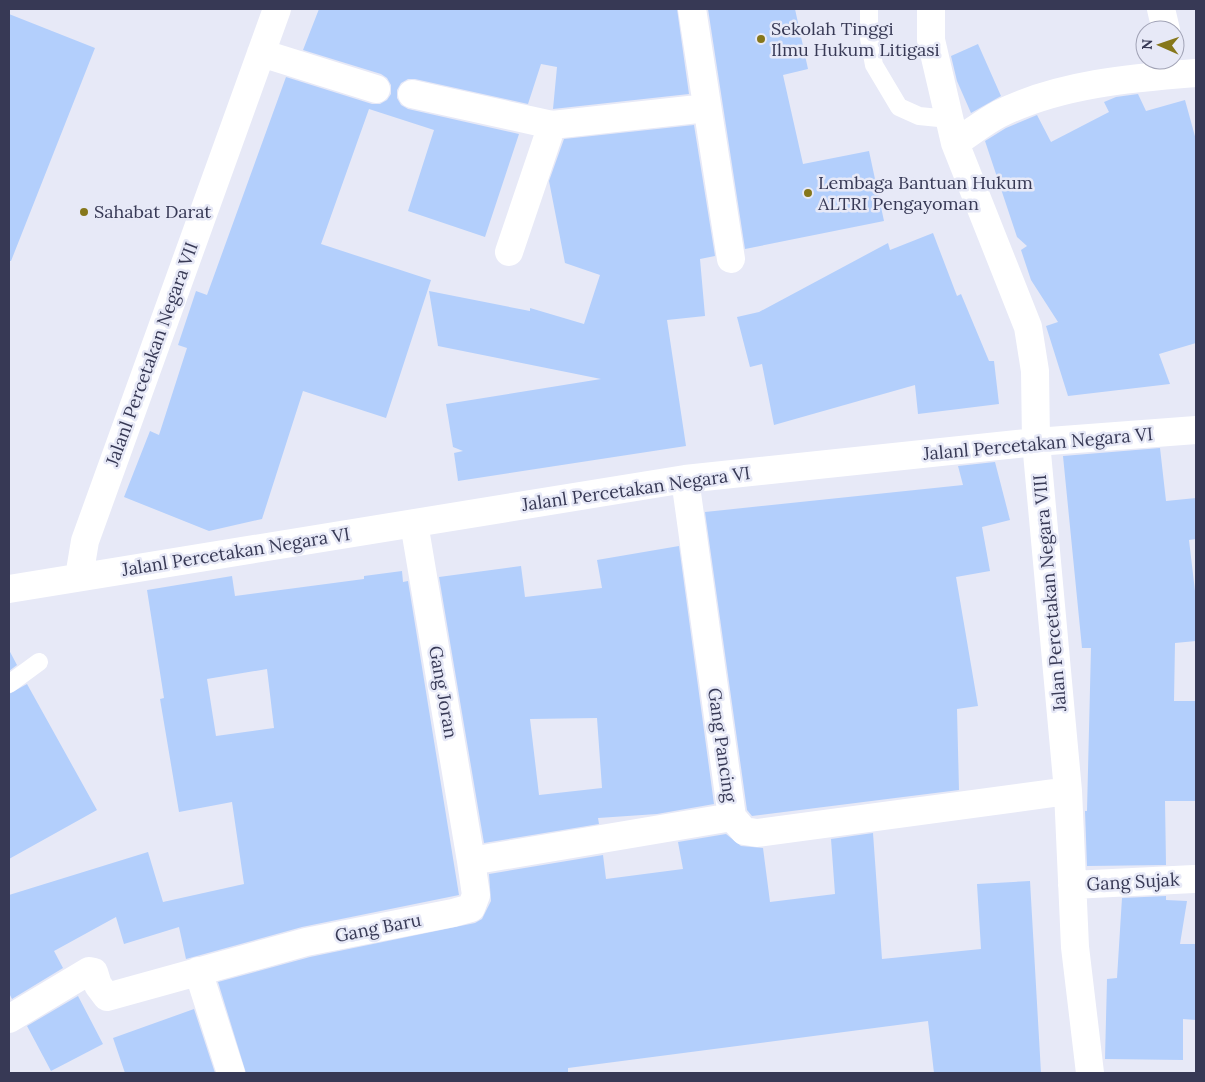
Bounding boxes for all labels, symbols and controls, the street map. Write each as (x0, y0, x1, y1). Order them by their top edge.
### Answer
place label: Sekolah Tinggi Ilmu Hukum Litigasi (771, 17, 940, 61)
north arrow (1135, 20, 1185, 70)
marker: Sekolah Tinggi Ilmu Hukum Litigasi (755, 33, 767, 45)
text: N (1138, 39, 1156, 50)
place label: Lembaga Bantuan Hukum ALTRI Pengayoman (817, 171, 1033, 215)
marker: Lembaga Bantuan Hukum ALTRI Pengayoman (802, 187, 814, 199)
place label: Sahabat Darat (94, 200, 211, 223)
marker: Sahabat Darat (78, 206, 90, 218)
street label: Jalanl Percetakan Negara VII (100, 239, 203, 470)
street label: Jalanl Percetakan Negara VI (921, 422, 1154, 465)
street label: Jalanl Percetakan Negara VI (519, 461, 752, 516)
street label: Jalan Percetakan Negara VIII (1028, 474, 1071, 713)
street label: Jalanl Percetakan Negara VI (119, 522, 352, 581)
street label: Gang Joran (424, 644, 463, 740)
street label: Gang Pancing (703, 686, 742, 805)
street label: Gang Sujak (1086, 868, 1180, 895)
street label: Gang Baru (333, 908, 423, 947)

